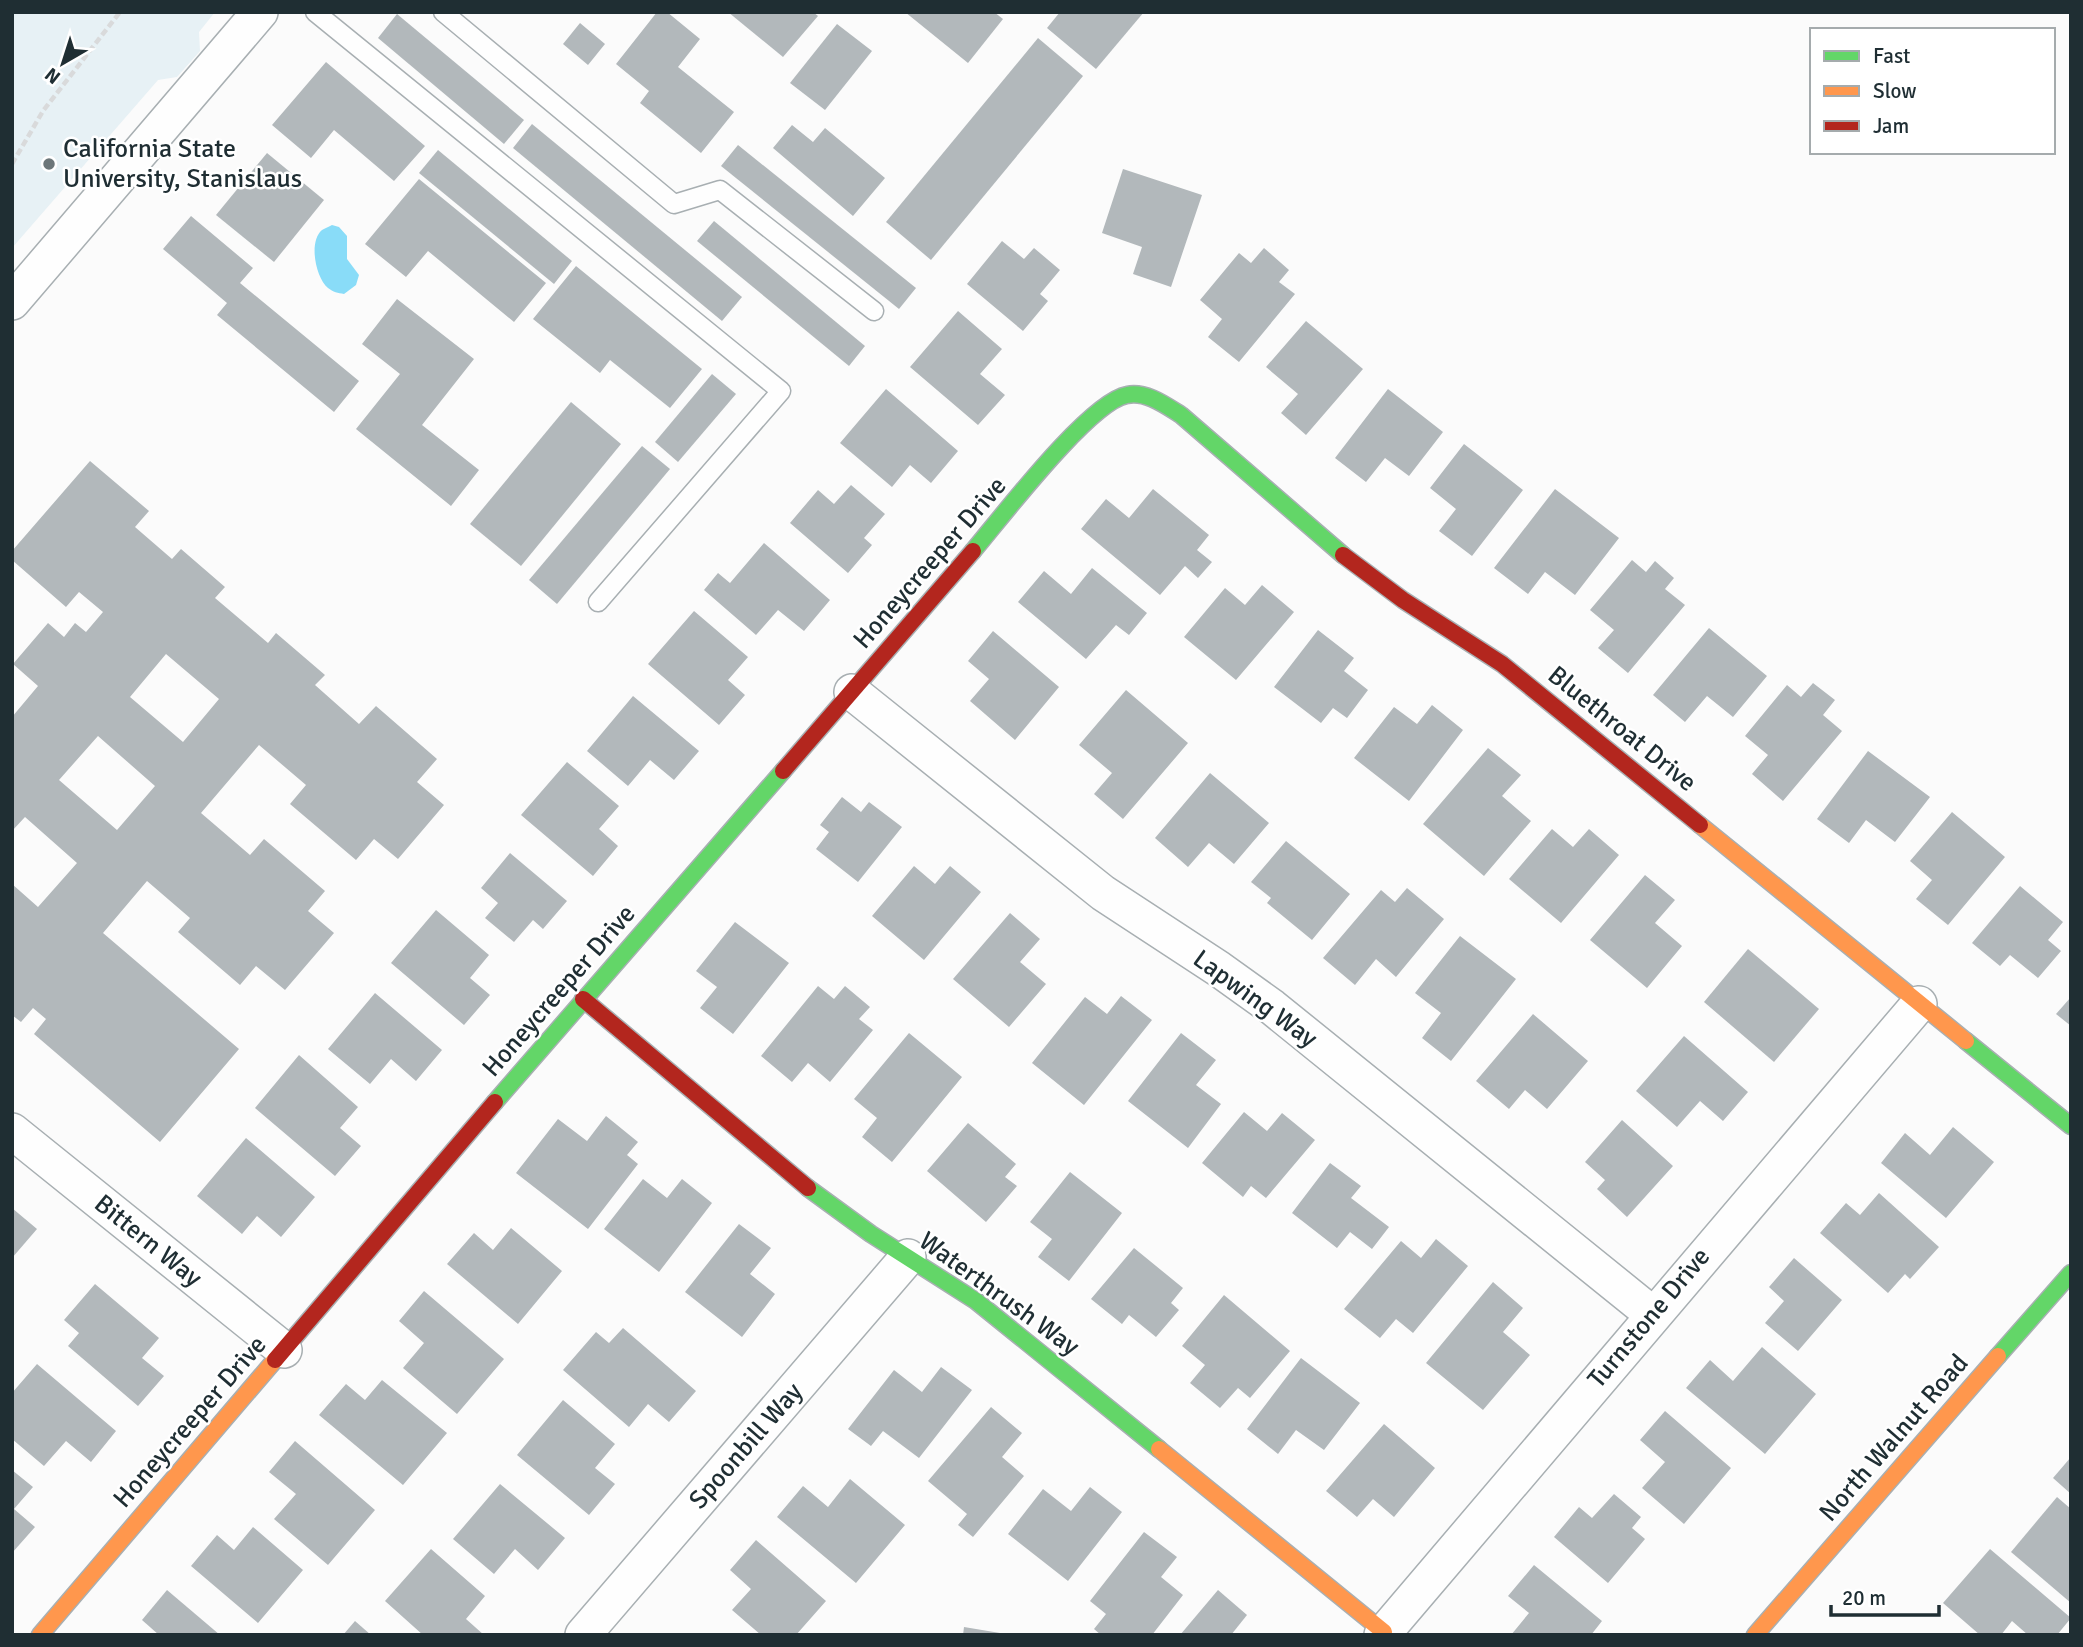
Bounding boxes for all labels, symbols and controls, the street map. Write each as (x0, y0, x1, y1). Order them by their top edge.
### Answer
north arrow (28, 28, 98, 98)
legend (1810, 28, 2055, 154)
text: Fast (1873, 43, 1910, 69)
text: N (40, 62, 66, 89)
text: Slow (1873, 78, 1917, 104)
text: Jam (1873, 113, 1909, 139)
place label: California State University, Stanislaus (63, 133, 302, 195)
marker: California State University, Stanislaus (41, 156, 57, 172)
street label: Honeycreeper Drive (847, 470, 1013, 656)
street label: Bluethroat Drive (1541, 659, 1703, 799)
street label: Honeycreeper Drive (476, 898, 642, 1084)
street label: Lapwing Way (1186, 943, 1324, 1055)
street label: Bittern Way (88, 1188, 208, 1294)
street label: Waterthrush Way (913, 1225, 1085, 1363)
street label: Turnstone Drive (1581, 1241, 1717, 1395)
street label: Honeycreeper Drive (107, 1329, 273, 1515)
street label: North Walnut Road (1813, 1348, 1975, 1528)
street label: Spoonbill Way (682, 1376, 810, 1516)
scale bar (1831, 1574, 1940, 1618)
text: 20 m (1842, 1585, 1886, 1611)

